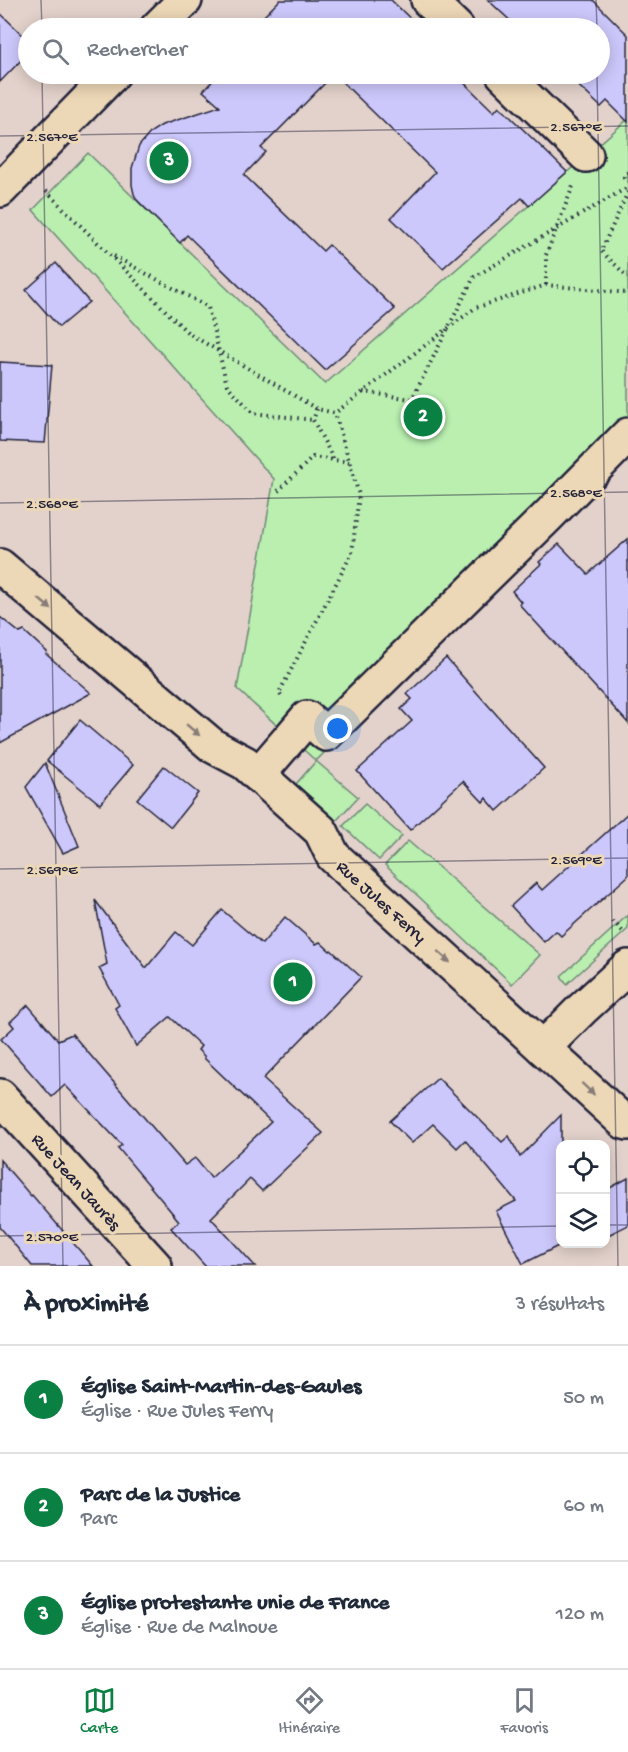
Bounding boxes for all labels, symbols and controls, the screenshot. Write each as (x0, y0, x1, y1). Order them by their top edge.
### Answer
search box (18, 18, 610, 84)
icon: search (39, 35, 72, 68)
text: Rechercher (87, 38, 187, 64)
text: 2.567°E (550, 119, 602, 137)
text: 2.567°E (26, 129, 78, 147)
pin: 3 (150, 138, 188, 184)
pin: 2 (404, 394, 442, 440)
text: 2.568°E (550, 485, 603, 503)
text: 2.568°E (26, 496, 79, 514)
one-way arrow (37, 597, 53, 610)
your location (323, 714, 352, 743)
one-way arrow (185, 723, 200, 736)
text: 2.569°E (550, 852, 602, 870)
street label: Rue Jules Ferry (331, 857, 430, 949)
text: 2.569°E (26, 862, 78, 880)
one-way arrow (436, 950, 451, 963)
pin: 1 (274, 960, 312, 1004)
one-way arrow (581, 1081, 595, 1095)
street label: Rue Jean Jaurès (26, 1130, 125, 1237)
map controls (556, 1140, 610, 1248)
button: locate (556, 1140, 610, 1194)
button: layers (556, 1194, 610, 1248)
text: 2.570°E (26, 1229, 79, 1247)
text: À proximité (24, 1290, 148, 1321)
text: 3 résultats (516, 1294, 604, 1317)
text: Église Saint-Martin-des-Gaules (81, 1375, 361, 1401)
text: 1 (39, 1388, 48, 1411)
text: 50 m (563, 1388, 604, 1411)
text: Église · Rue Jules Ferry (81, 1401, 273, 1424)
text: Parc de la Justice (81, 1483, 240, 1509)
text: 2 (39, 1496, 48, 1519)
text: 60 m (564, 1496, 604, 1519)
text: Parc (81, 1509, 117, 1532)
text: Église protestante unie de France (81, 1591, 389, 1617)
text: 3 (38, 1604, 49, 1627)
text: 120 m (556, 1604, 604, 1627)
text: Église · Rue de Malnoue (81, 1617, 278, 1640)
tab: Carte (80, 1684, 118, 1739)
tab: Itinéraire (278, 1684, 340, 1739)
tab: Favoris (500, 1684, 548, 1739)

